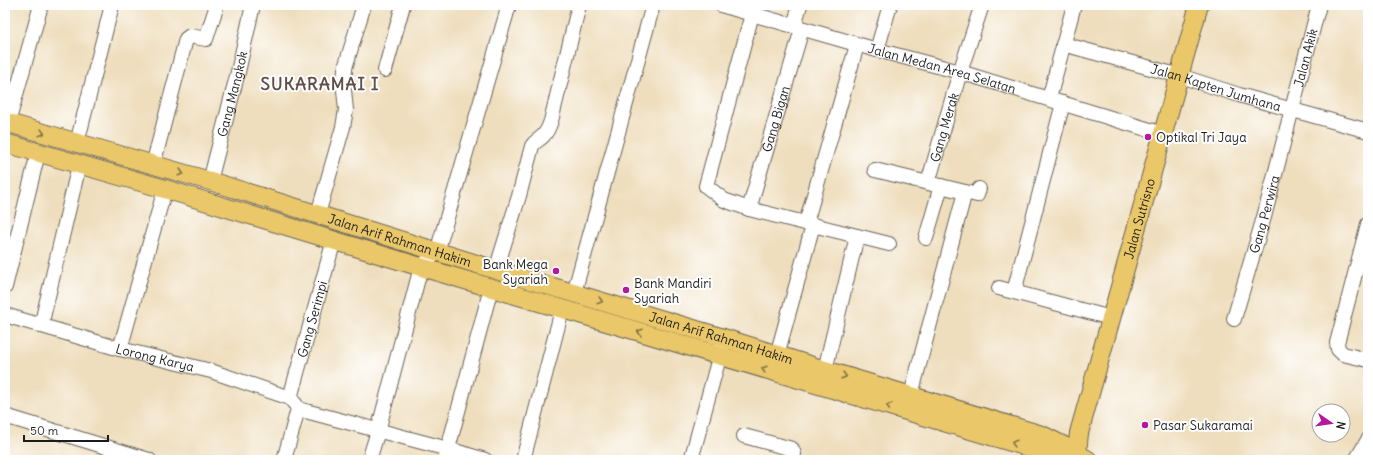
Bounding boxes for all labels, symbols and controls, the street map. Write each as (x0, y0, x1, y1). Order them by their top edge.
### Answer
street label: Jalan Akik (1290, 26, 1321, 89)
street label: Jalan Medan Area Selatan (866, 39, 1019, 97)
street label: Gang Mangkok (213, 49, 251, 139)
street label: Jalan Kapten Jumhana (1149, 60, 1283, 115)
district label: SUKARAMAI I (261, 73, 379, 95)
street label: Gang Bigan (758, 83, 793, 154)
street label: Gang Merak (926, 90, 962, 164)
one-way arrow (39, 128, 46, 137)
place label: Optikal Tri Jaya (1156, 129, 1247, 146)
marker: Optikal Tri Jaya (1143, 132, 1153, 142)
one-way arrow (177, 168, 184, 177)
street label: Gang Perwira (1245, 173, 1283, 255)
street label: Jalan Sutrisno (1120, 176, 1159, 261)
street label: Jalan Arif Rahman Hakim (326, 210, 474, 270)
place label: Bank Mega Syariah (483, 256, 548, 288)
marker: Bank Mega Syariah (551, 266, 561, 276)
place label: Bank Mandiri Syariah (634, 275, 711, 307)
street label: Gang Serimpi (293, 279, 331, 359)
marker: Bank Mandiri Syariah (621, 285, 631, 295)
one-way arrow (596, 296, 603, 305)
street label: Jalan Arif Rahman Hakim (647, 308, 795, 368)
one-way arrow (636, 328, 643, 337)
street label: Lorong Karya (114, 340, 196, 375)
one-way arrow (761, 365, 768, 374)
one-way arrow (841, 371, 848, 380)
one-way arrow (886, 402, 893, 411)
north arrow (1311, 403, 1351, 443)
scale bar (24, 417, 108, 443)
place label: Pasar Sukaramai (1153, 417, 1253, 434)
marker: Pasar Sukaramai (1140, 420, 1150, 430)
text: N (1333, 420, 1348, 431)
text: 50 m (30, 423, 59, 438)
one-way arrow (1010, 439, 1017, 448)

